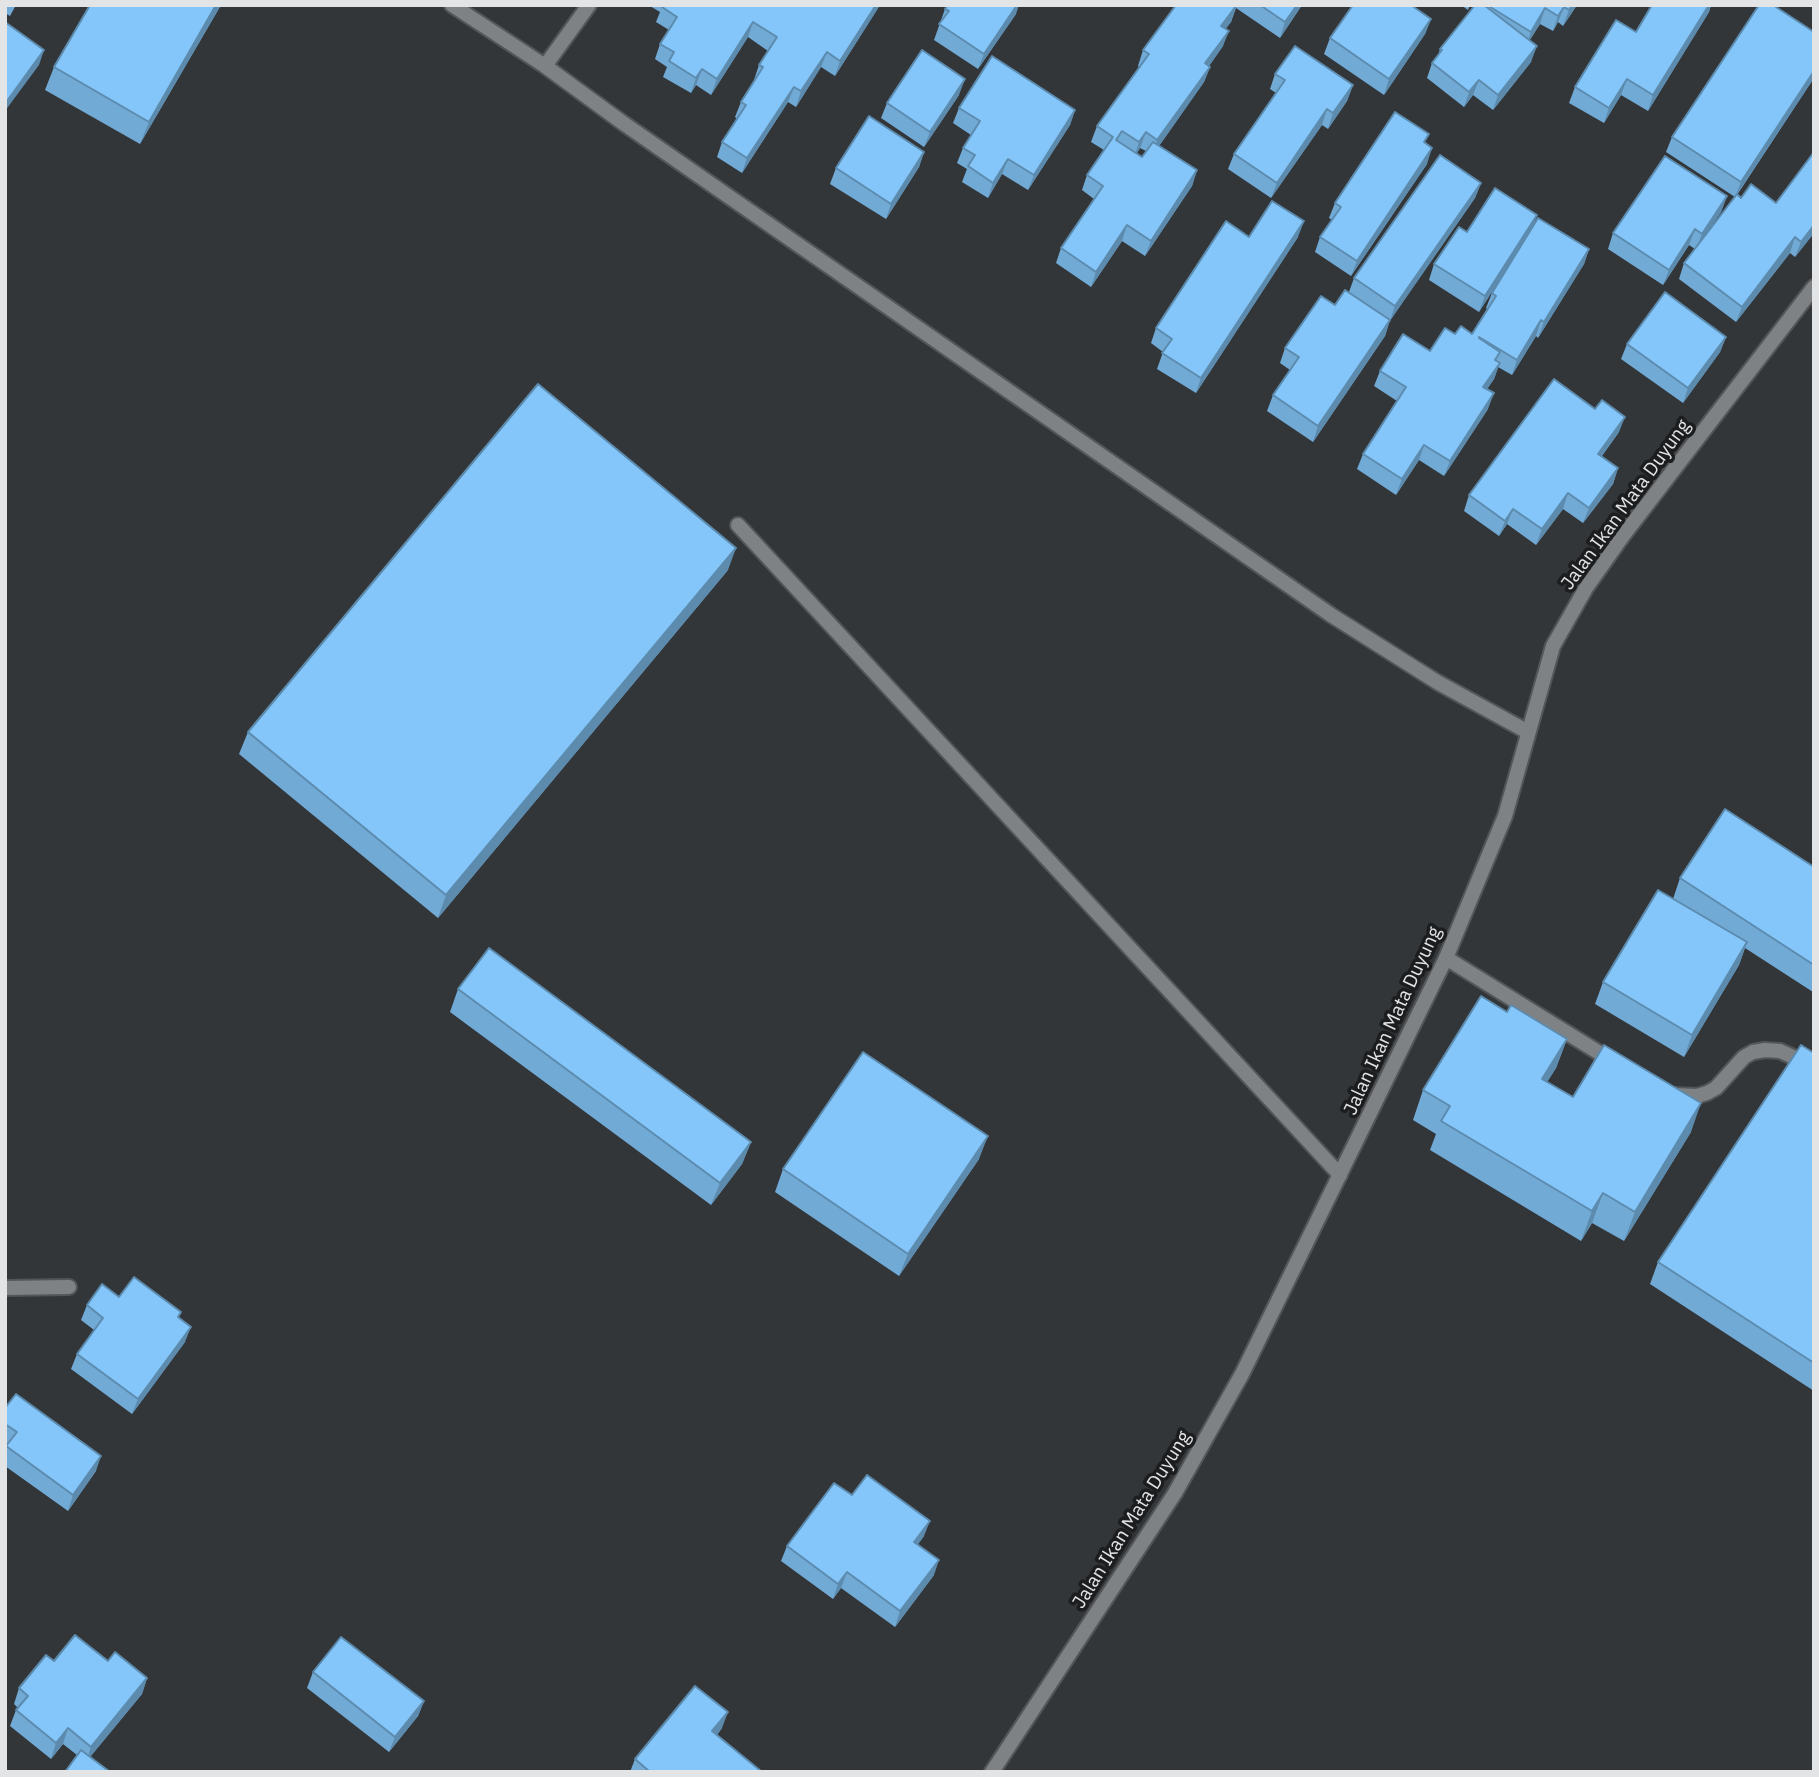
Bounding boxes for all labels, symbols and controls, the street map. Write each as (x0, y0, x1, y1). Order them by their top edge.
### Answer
street label: Jalan Ikan Mata Duyung (1557, 415, 1695, 595)
street label: Jalan Ikan Mata Duyung (1339, 923, 1447, 1119)
street label: Jalan Ikan Mata Duyung (1068, 1427, 1196, 1613)

